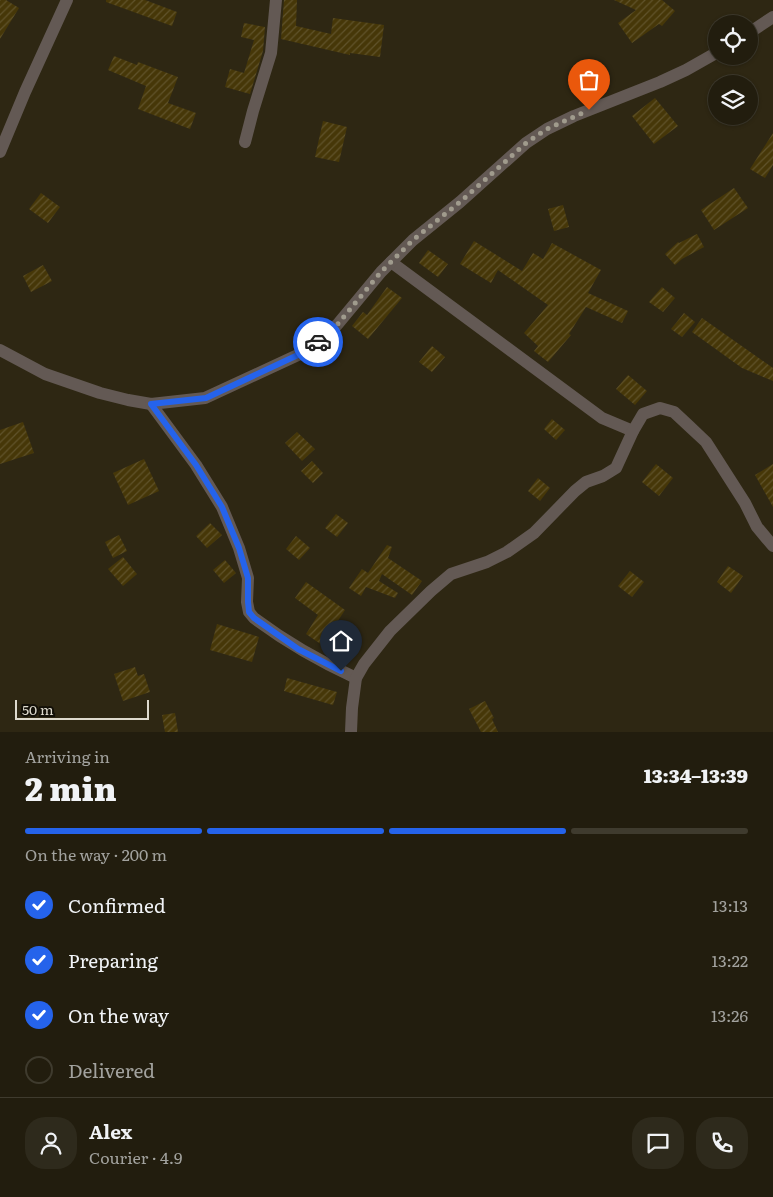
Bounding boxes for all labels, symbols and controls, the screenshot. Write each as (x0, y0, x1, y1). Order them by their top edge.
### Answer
map controls (708, 15, 758, 125)
button: locate (708, 15, 758, 65)
pin (568, 59, 610, 110)
icon: bag (575, 66, 603, 94)
button: layers (708, 75, 758, 125)
courier (293, 317, 343, 367)
icon: car (304, 328, 332, 356)
pin (320, 620, 362, 671)
icon: home (327, 627, 355, 655)
scale bar (15, 697, 149, 720)
text: 50 m (22, 699, 54, 719)
text: Arriving in (25, 744, 110, 768)
text: 13:34–13:39 (644, 761, 748, 789)
text: 2 min (25, 763, 117, 811)
text: On the way · 200 m (25, 842, 167, 866)
icon: check (25, 891, 53, 919)
text: Confirmed (68, 891, 166, 919)
text: 13:13 (712, 893, 748, 917)
icon: check (25, 946, 53, 974)
text: Preparing (68, 946, 158, 974)
text: 13:22 (711, 948, 748, 972)
icon: check (25, 1001, 53, 1029)
text: On the way (68, 1001, 169, 1029)
text: 13:26 (711, 1003, 748, 1027)
text: Delivered (68, 1056, 155, 1084)
button: person (25, 1117, 77, 1169)
text: Alex (89, 1117, 132, 1145)
button: chat (632, 1117, 684, 1169)
button: phone (696, 1117, 748, 1169)
text: Courier · 4.9 (89, 1145, 182, 1169)

